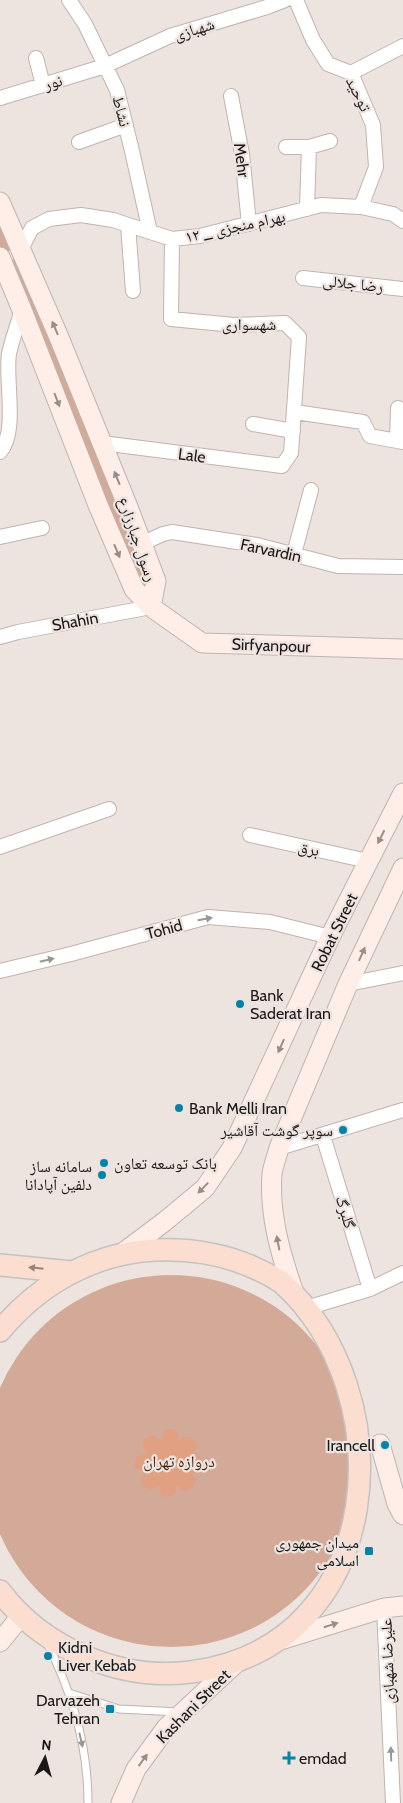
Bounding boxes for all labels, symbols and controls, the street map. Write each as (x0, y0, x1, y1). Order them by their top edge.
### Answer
street label: شهبازی (172, 14, 217, 46)
street label: نور (41, 71, 65, 94)
street label: توحید (342, 74, 375, 115)
street label: نشاط (108, 94, 135, 129)
street label: Mehr (230, 142, 253, 180)
street label: ۱۲ _ بهرام منجزی (183, 207, 287, 247)
street label: رضا جلالی (322, 271, 384, 297)
street label: شهسواری (222, 315, 276, 335)
one-way arrow (51, 321, 59, 335)
one-way arrow (53, 393, 61, 408)
street label: Lale (177, 444, 207, 467)
one-way arrow (112, 471, 120, 485)
street label: رسول جبارزارع (113, 494, 161, 584)
street label: Farvardin (239, 535, 303, 566)
one-way arrow (114, 544, 122, 558)
street label: Shahin (50, 608, 100, 635)
street label: Sirfyanpour (231, 635, 312, 656)
one-way arrow (377, 829, 385, 844)
street label: برق (296, 837, 321, 861)
street label: Robat Street (307, 889, 362, 974)
one-way arrow (197, 914, 213, 922)
street label: Tohid (144, 916, 184, 943)
one-way arrow (359, 947, 367, 961)
one-way arrow (40, 956, 55, 964)
place label: Bank Saderat Iran (250, 986, 331, 1023)
marker: Bank Saderat Iran (234, 998, 246, 1010)
one-way arrow (276, 1039, 284, 1053)
place label: Bank Melli Iran (189, 1099, 287, 1118)
marker: Bank Melli Iran (173, 1102, 185, 1114)
place label: سوپر گوشت آقاشیر (220, 1121, 333, 1140)
marker: سوپر گوشت آقاشیر (337, 1124, 349, 1136)
place label: بانک توسعه تعاون (114, 1154, 217, 1174)
place label: سامانه ساز دلفین آپادانا (25, 1157, 92, 1195)
marker: بانک توسعه تعاون (98, 1157, 110, 1169)
marker: سامانه ساز دلفین آپادانا (96, 1169, 108, 1181)
one-way arrow (197, 1182, 209, 1194)
street label: گلبرگ (332, 1193, 360, 1231)
one-way arrow (274, 1235, 282, 1251)
one-way arrow (28, 1264, 44, 1272)
place label: Irancell (327, 1436, 375, 1455)
marker: Irancell (379, 1439, 391, 1451)
park label: دروازه تهران (143, 1452, 215, 1472)
place label: میدان جمهوری اسلامی (275, 1533, 359, 1571)
marker: میدان جمهوری اسلامی (363, 1545, 375, 1557)
street label: علیرضا شهبازی (377, 1618, 399, 1704)
one-way arrow (323, 1621, 338, 1628)
place label: Kidni Liver Kebab (58, 1638, 136, 1675)
marker: Kidni Liver Kebab (42, 1650, 54, 1662)
street label: Kashani Street (152, 1665, 235, 1747)
place label: Darvazeh Tehran (36, 1691, 100, 1728)
marker: Darvazeh Tehran (104, 1703, 116, 1715)
north arrow (20, 1733, 70, 1783)
one-way arrow (77, 1733, 85, 1748)
text: N (40, 1736, 52, 1755)
one-way arrow (386, 1746, 394, 1762)
place label: emdad (299, 1749, 347, 1768)
marker: emdad (283, 1752, 295, 1764)
one-way arrow (138, 1753, 148, 1767)

